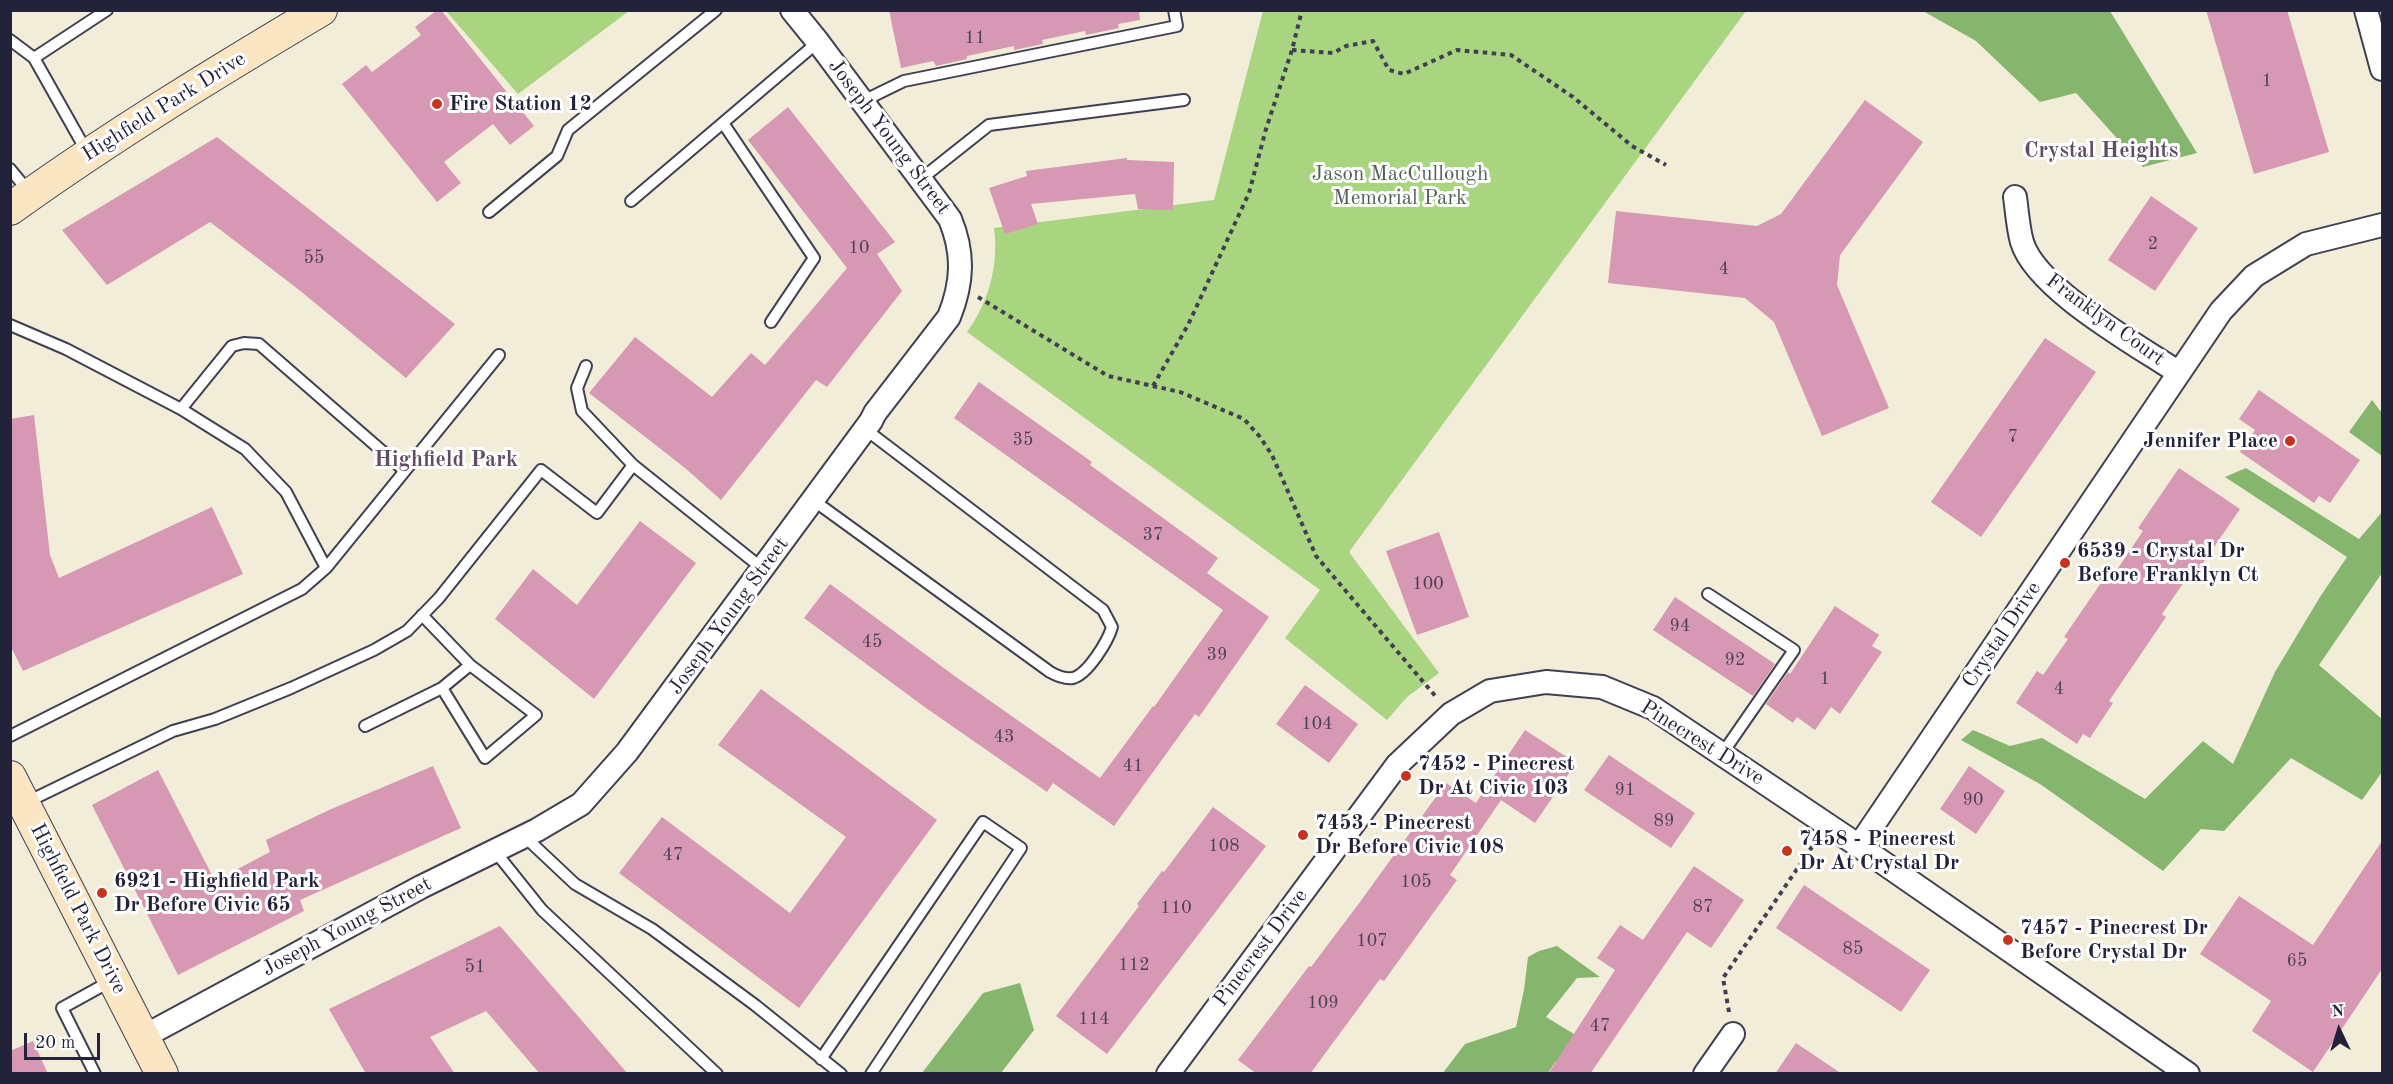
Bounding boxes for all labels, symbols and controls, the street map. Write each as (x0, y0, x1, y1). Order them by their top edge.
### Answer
house number: 11 (965, 27, 985, 49)
street label: Highfield Park Drive (78, 47, 250, 167)
street label: Joseph Young Street (822, 54, 956, 220)
house number: 1 (2262, 70, 2272, 92)
place label: Fire Station 12 (449, 91, 592, 117)
marker: Fire Station 12 (430, 97, 444, 111)
district label: Crystal Heights (2024, 138, 2178, 164)
park label: Jason MacCullough Memorial Park (1312, 161, 1488, 211)
house number: 2 (2148, 233, 2158, 255)
house number: 10 (849, 237, 869, 259)
house number: 55 (304, 247, 324, 269)
house number: 4 (1719, 258, 1729, 280)
street label: Franklyn Court (2041, 268, 2169, 372)
house number: 7 (2008, 426, 2018, 448)
place label: Jennifer Place (2143, 428, 2278, 454)
house number: 35 (1013, 429, 1033, 451)
marker: Jennifer Place (2283, 434, 2297, 448)
district label: Highfield Park (374, 447, 518, 473)
house number: 37 (1143, 524, 1163, 546)
street label: Joseph Young Street (663, 532, 795, 700)
place label: 6539 - Crystal Dr Before Franklyn Ct (2077, 538, 2258, 588)
marker: 6539 - Crystal Dr Before Franklyn Ct (2058, 556, 2072, 570)
house number: 100 (1412, 573, 1444, 595)
street label: Crystal Drive (1957, 577, 2047, 693)
house number: 94 (1670, 615, 1690, 637)
house number: 45 (862, 631, 882, 653)
house number: 39 (1207, 644, 1227, 666)
house number: 92 (1725, 649, 1745, 671)
house number: 1 (1820, 668, 1830, 690)
house number: 4 (2054, 678, 2064, 700)
street label: Pinecrest Drive (1635, 695, 1769, 791)
house number: 104 (1301, 713, 1333, 735)
house number: 43 (994, 726, 1014, 748)
place label: 7452 - Pinecrest Dr At Civic 103 (1418, 751, 1574, 801)
house number: 41 (1123, 755, 1143, 777)
marker: 7452 - Pinecrest Dr At Civic 103 (1399, 769, 1413, 783)
house number: 91 (1615, 779, 1635, 801)
house number: 90 (1963, 789, 1983, 811)
place label: 7453 - Pinecrest Dr Before Civic 108 (1315, 810, 1504, 860)
house number: 89 (1654, 810, 1674, 832)
street label: Highfield Park Drive (24, 820, 132, 998)
place label: 7458 - Pinecrest Dr At Crystal Dr (1799, 826, 1959, 876)
marker: 7453 - Pinecrest Dr Before Civic 108 (1296, 828, 1310, 842)
house number: 108 (1208, 835, 1240, 857)
house number: 47 (663, 844, 683, 866)
marker: 7458 - Pinecrest Dr At Crystal Dr (1780, 844, 1794, 858)
place label: 6921 - Highfield Park Dr Before Civic 65 (114, 868, 320, 918)
house number: 105 (1400, 871, 1432, 893)
street label: Joseph Young Street (258, 872, 436, 982)
street label: Pinecrest Drive (1208, 884, 1314, 1012)
marker: 6921 - Highfield Park Dr Before Civic 65 (95, 886, 109, 900)
house number: 87 (1693, 896, 1713, 918)
house number: 110 (1160, 897, 1192, 919)
place label: 7457 - Pinecrest Dr Before Crystal Dr (2020, 915, 2208, 965)
house number: 107 (1356, 930, 1388, 952)
marker: 7457 - Pinecrest Dr Before Crystal Dr (2001, 933, 2015, 947)
house number: 85 (1843, 938, 1863, 960)
house number: 65 (2287, 950, 2307, 972)
house number: 112 (1118, 954, 1150, 976)
house number: 51 (465, 956, 485, 978)
house number: 109 (1307, 992, 1339, 1014)
north arrow (2309, 1000, 2369, 1060)
text: N (2331, 1004, 2344, 1020)
house number: 114 (1078, 1008, 1110, 1030)
house number: 47 (1590, 1015, 1610, 1037)
scale bar (27, 1021, 104, 1059)
text: 20 m (35, 1034, 75, 1052)

